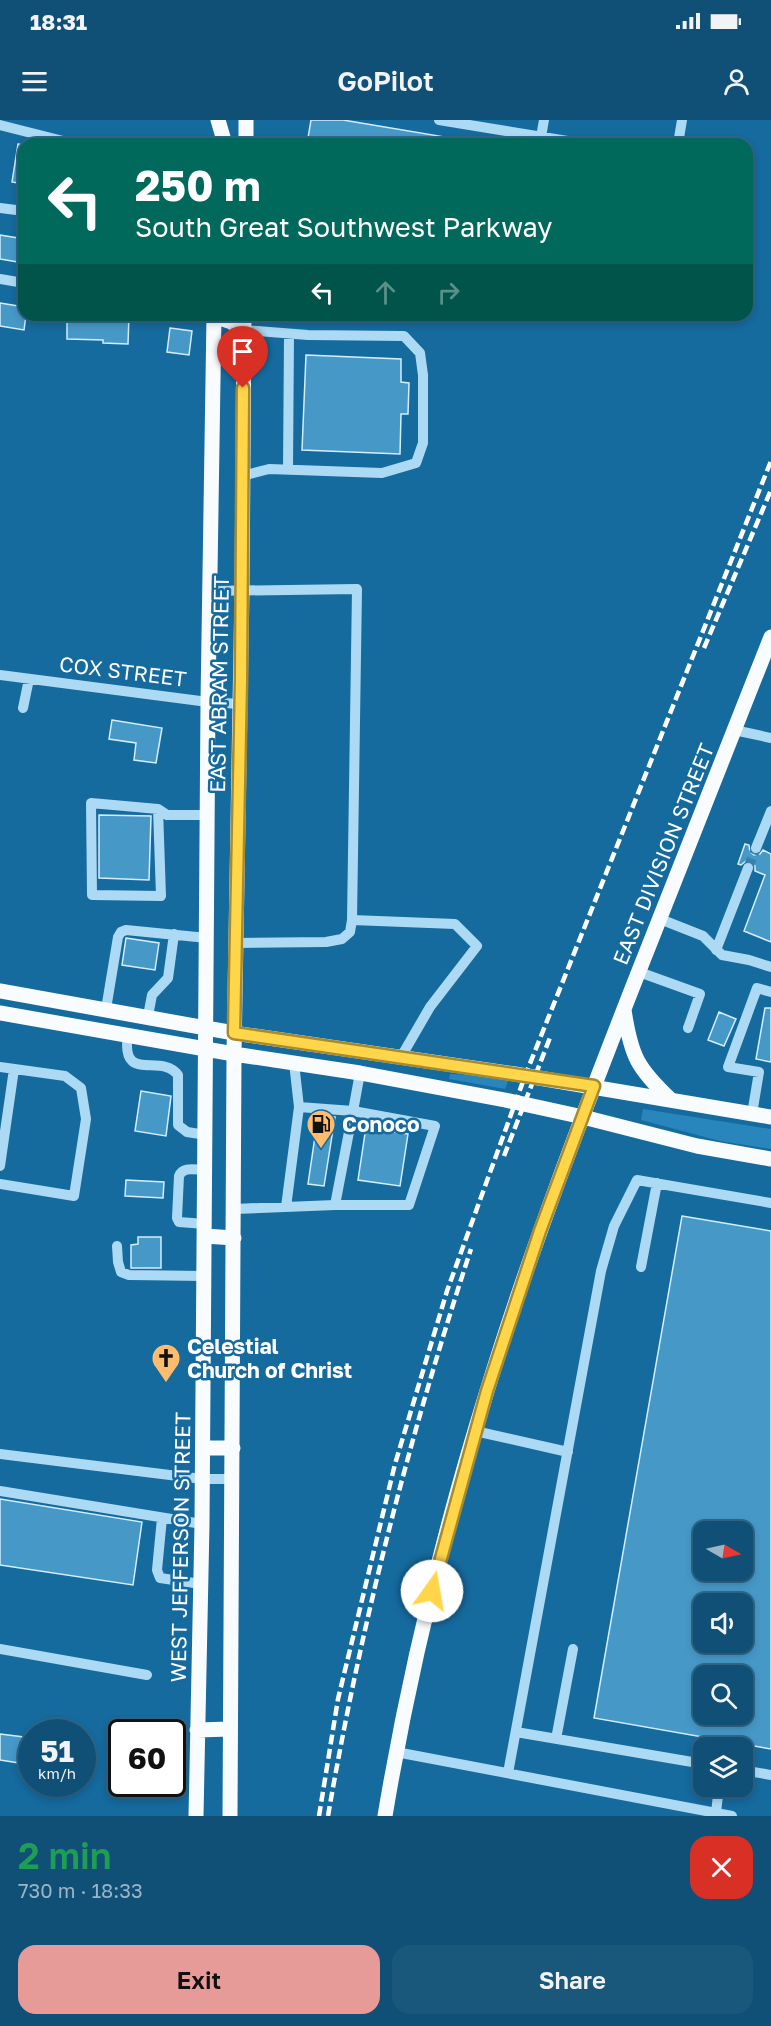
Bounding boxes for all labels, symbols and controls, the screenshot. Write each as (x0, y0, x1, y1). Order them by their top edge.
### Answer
text: 18:31 (30, 8, 87, 35)
icon: menu (18, 65, 51, 98)
text: GoPilot (337, 65, 434, 97)
icon: person (720, 65, 753, 98)
text: 250 m (135, 160, 261, 210)
icon: left (36, 162, 114, 240)
text: South Great Southwest Parkway (135, 211, 552, 243)
icon: left (306, 276, 339, 309)
icon: ahead (369, 276, 402, 309)
icon: right (432, 276, 465, 309)
pin (217, 326, 268, 388)
icon: arrive (226, 335, 259, 368)
street label: EAST ABRAM STREET (204, 575, 234, 793)
street label: COX STREET (58, 650, 188, 692)
street label: EAST DIVISION STREET (607, 740, 719, 968)
fuel station icon: Conoco (305, 1108, 337, 1150)
place label: Conoco (342, 1111, 420, 1137)
place label: Celestial Church of Christ (187, 1333, 352, 1383)
church icon: Celestial Church of Christ (150, 1342, 182, 1384)
street label: WEST JEFFERSON STREET (165, 1411, 195, 1683)
north arrow (693, 1521, 753, 1581)
map controls (693, 1521, 753, 1797)
position arrow (400, 1559, 464, 1623)
button: sound (693, 1593, 753, 1653)
button: search (693, 1665, 753, 1725)
speed limit sign: 60 (108, 1719, 186, 1797)
text: 51 (40, 1733, 74, 1769)
button: layers (693, 1737, 753, 1797)
text: km/h (38, 1764, 76, 1782)
text: 2 min (18, 1834, 112, 1877)
button: close (690, 1836, 753, 1899)
text: 730 m · 18:33 (18, 1878, 143, 1902)
button: Exit (18, 1945, 380, 2014)
button: Share (392, 1945, 753, 2014)

